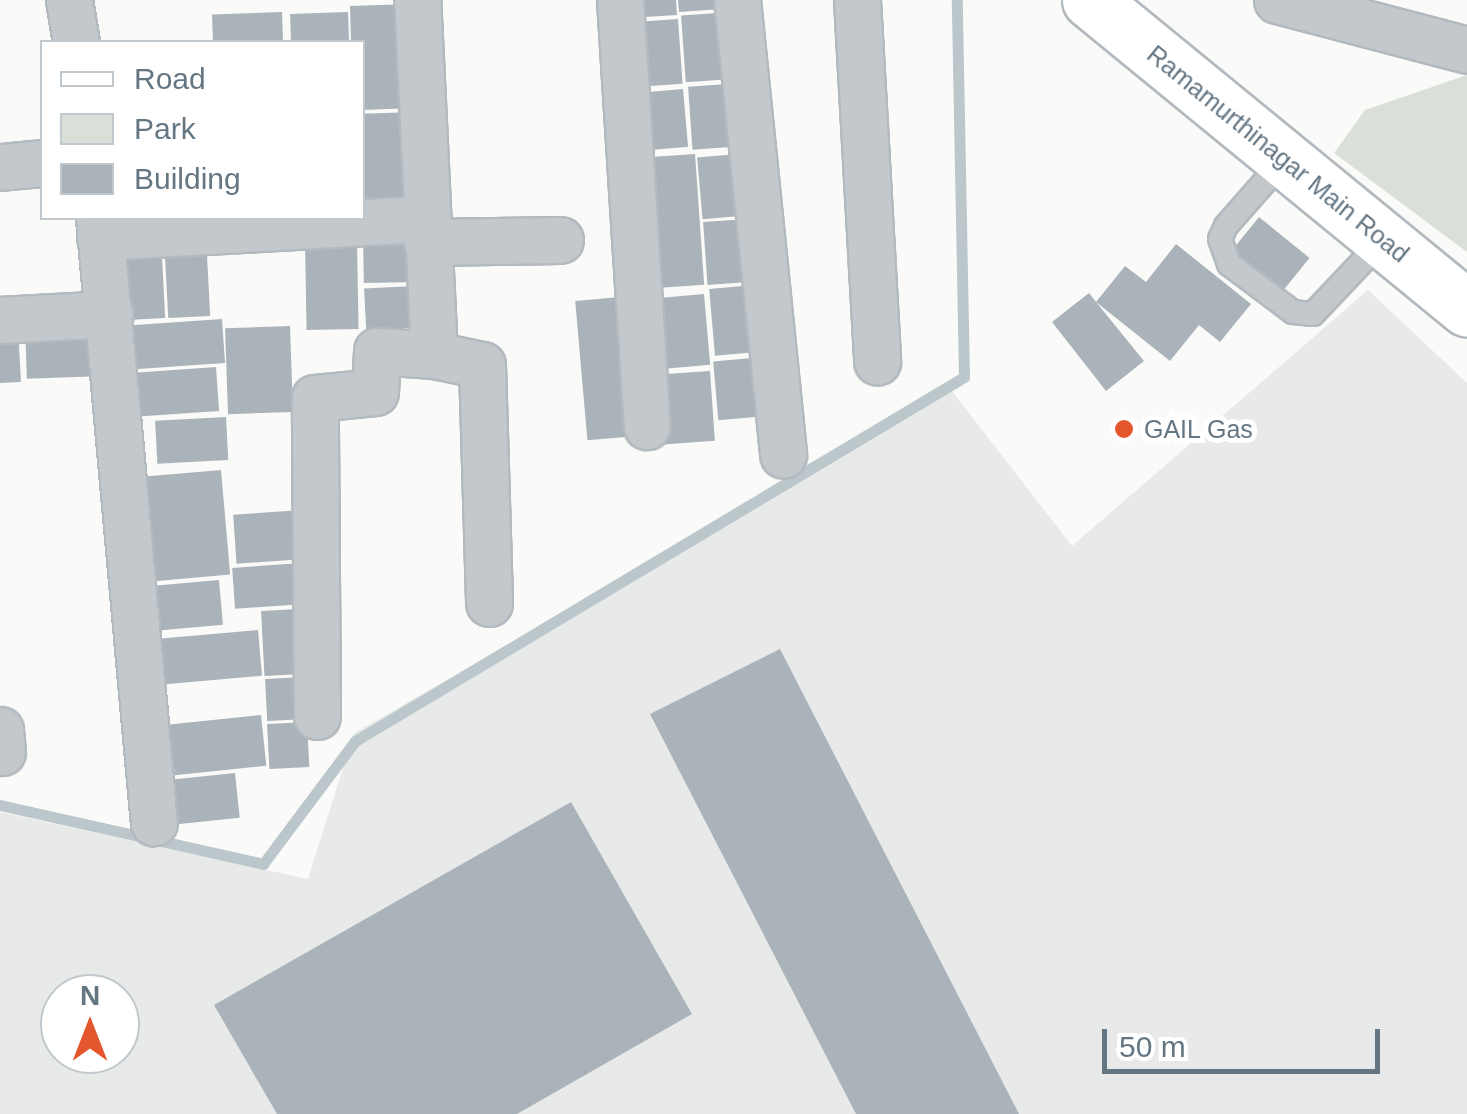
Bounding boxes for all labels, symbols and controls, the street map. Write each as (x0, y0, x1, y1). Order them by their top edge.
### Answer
street label: Ramamurthinagar Main Road (1141, 39, 1415, 269)
legend (40, 40, 365, 220)
text: Road (134, 62, 206, 95)
text: Park (134, 112, 196, 145)
text: Building (134, 162, 241, 195)
place label: GAIL Gas (1144, 414, 1254, 444)
marker: GAIL Gas (1113, 418, 1135, 440)
north arrow (40, 974, 140, 1074)
text: N (80, 980, 100, 1011)
scale bar (1107, 1009, 1384, 1071)
text: 50 m (1119, 1030, 1186, 1063)

